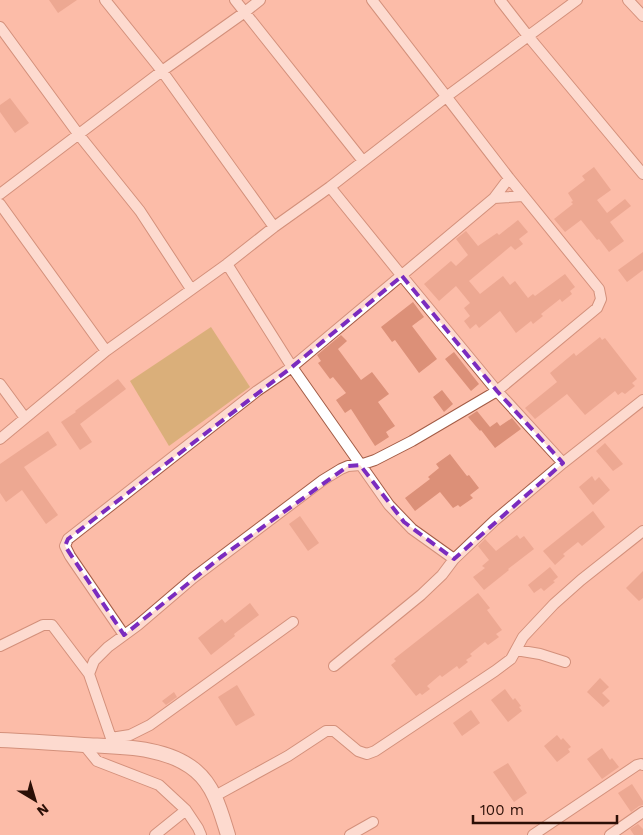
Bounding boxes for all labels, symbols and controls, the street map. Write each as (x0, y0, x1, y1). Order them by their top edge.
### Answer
north arrow (10, 775, 60, 825)
scale bar (473, 792, 617, 824)
text: N (34, 801, 52, 820)
text: 100 m (480, 801, 524, 819)

